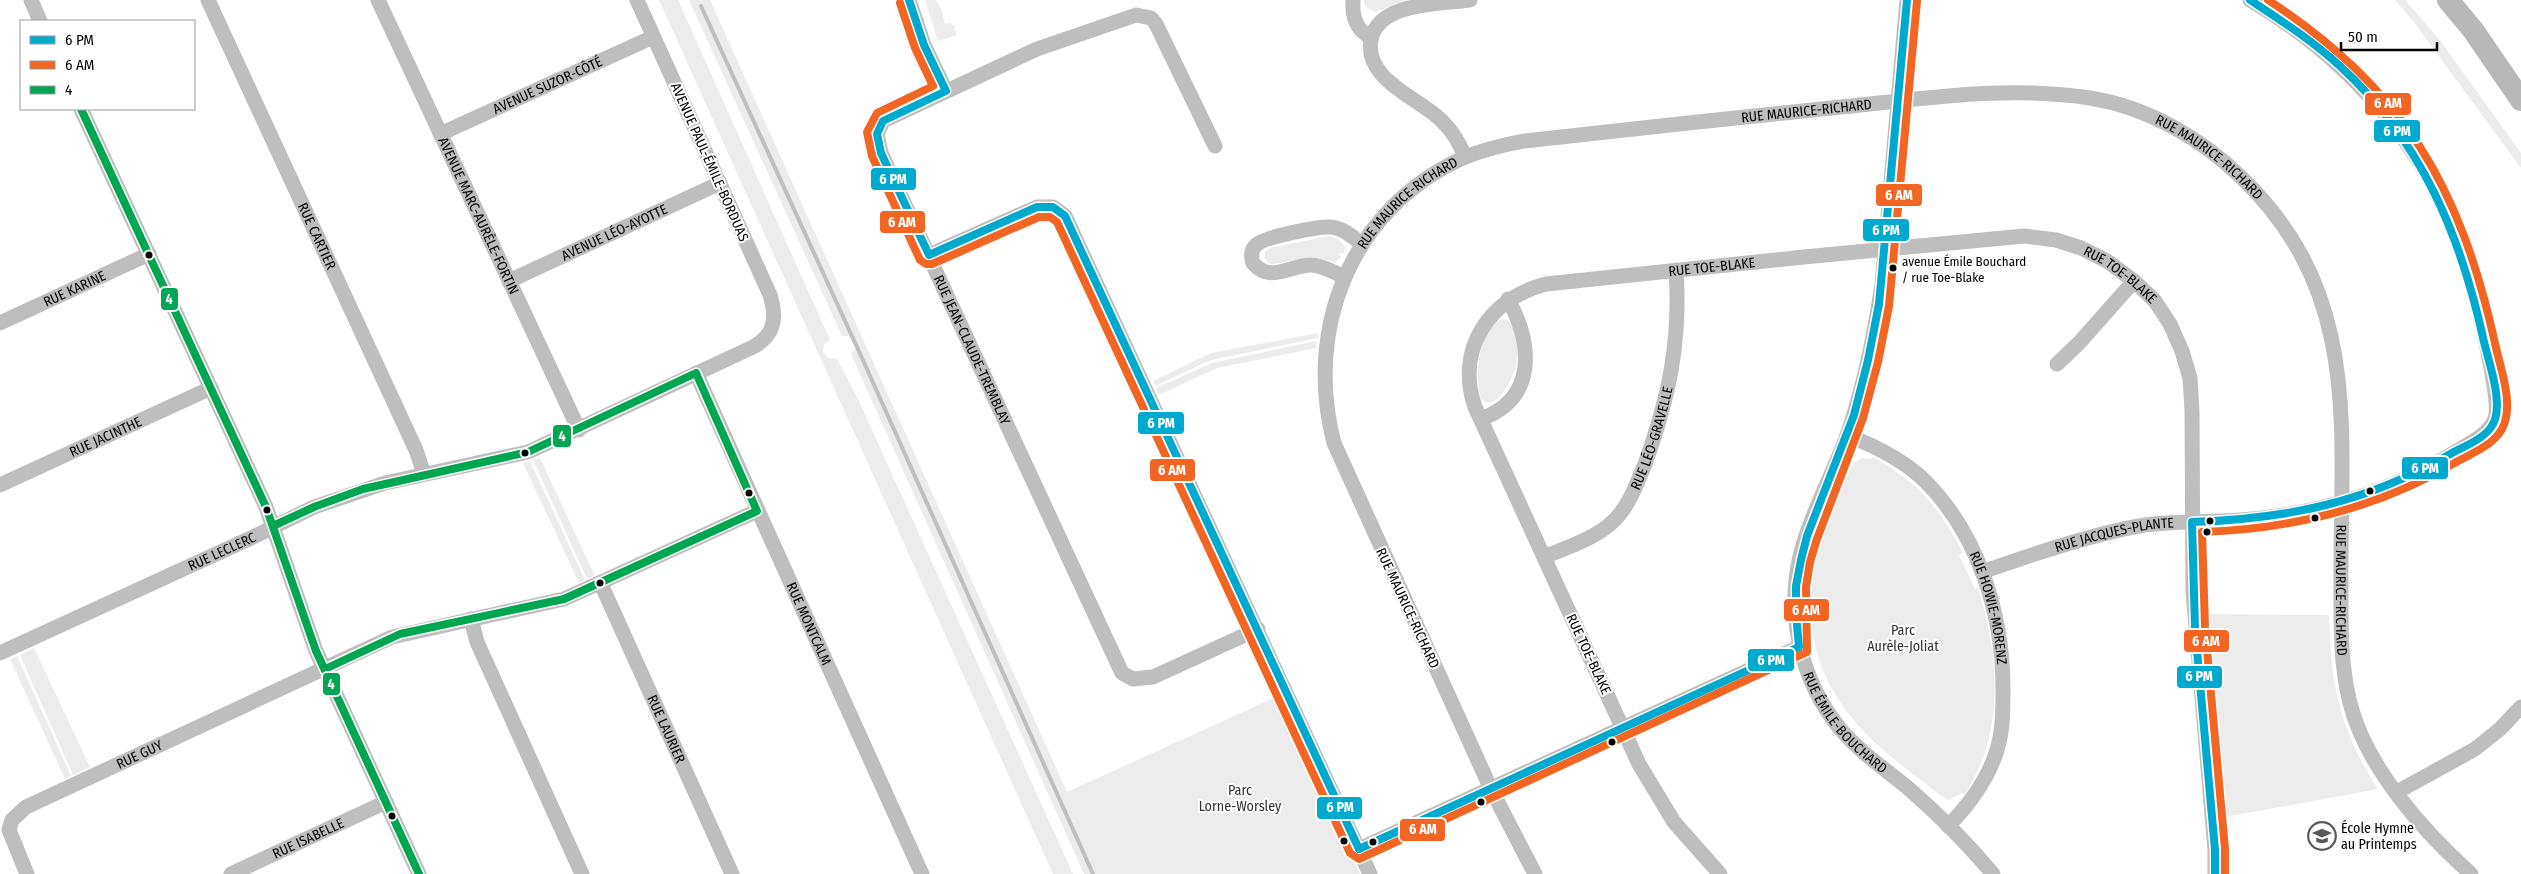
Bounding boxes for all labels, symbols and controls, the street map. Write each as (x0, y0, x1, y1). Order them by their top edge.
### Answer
legend (20, 20, 195, 110)
scale bar (2341, 20, 2437, 52)
text: 50 m (2348, 28, 2378, 46)
text: 6 PM (65, 31, 94, 49)
street label: AVENUE SUZOR-CÔTÉ (490, 52, 605, 118)
text: 6 AM (65, 56, 95, 74)
street label: AVENUE PAUL-ÉMILE-BORDUAS (667, 80, 753, 244)
text: 4 (65, 81, 72, 99)
line badge: 6 AM (2364, 92, 2412, 116)
text: 6 AM (2374, 95, 2402, 112)
street label: RUE MAURICE-RICHARD (1740, 96, 1873, 126)
street label: RUE MAURICE-RICHARD (2153, 111, 2266, 203)
line badge: 6 PM (2373, 119, 2421, 143)
text: 6 PM (2383, 123, 2411, 140)
street label: AVENUE MARC-AURÈLE-FORTIN (434, 134, 522, 297)
street label: RUE MAURICE-RICHARD (1354, 154, 1461, 252)
line badge: 6 PM (870, 167, 917, 191)
text: 6 PM (879, 171, 907, 188)
line badge: 6 AM (1875, 183, 1923, 207)
text: 6 AM (1885, 187, 1913, 204)
street label: RUE CARTIER (294, 200, 340, 273)
street label: AVENUE LÉO-AYOTTE (559, 200, 671, 265)
line badge: 6 AM (879, 210, 926, 234)
text: 6 AM (888, 214, 916, 231)
line badge: 6 PM (1862, 218, 1910, 242)
text: 6 PM (1872, 222, 1900, 239)
street label: RUE TOE-BLAKE (2081, 243, 2161, 308)
unlabelled marker (144, 250, 154, 260)
street label: RUE TOE-BLAKE (1668, 254, 1756, 280)
place label: avenue Émile Bouchard / rue Toe-Blake (1902, 254, 2026, 285)
marker: avenue Émile Bouchard / rue Toe-Blake (1888, 263, 1898, 273)
street label: RUE KARINE (41, 267, 109, 311)
street label: RUE JEAN-CLAUDE-TREMBLAY (930, 273, 1014, 428)
line badge: 4 (160, 287, 179, 311)
text: 4 (165, 291, 173, 308)
street label: RUE LÉO-GRAVELLE (1627, 385, 1677, 493)
line badge: 6 PM (1137, 411, 1185, 435)
street label: RUE JACINTHE (67, 413, 145, 461)
text: 6 PM (1147, 415, 1175, 432)
line badge: 4 (552, 424, 572, 448)
text: 4 (558, 428, 566, 445)
unlabelled marker (520, 448, 530, 458)
line badge: 6 PM (2401, 456, 2449, 480)
line badge: 6 AM (1149, 458, 1196, 482)
text: 6 PM (2411, 460, 2439, 477)
text: 6 AM (1158, 462, 1186, 479)
unlabelled marker (2365, 486, 2375, 496)
unlabelled marker (744, 488, 754, 498)
unlabelled marker (262, 505, 272, 515)
unlabelled marker (2310, 513, 2320, 523)
street label: RUE JACQUES-PLANTE (2053, 514, 2175, 556)
unlabelled marker (2205, 516, 2215, 526)
street label: RUE MAURICE-RICHARD (2332, 524, 2350, 656)
unlabelled marker (2202, 527, 2212, 537)
street label: RUE LECLERC (185, 529, 259, 575)
street label: RUE MAURICE-RICHARD (1372, 545, 1443, 671)
street label: RUE HOWIE-MORENZ (1966, 549, 2010, 666)
unlabelled marker (595, 578, 605, 588)
street label: RUE MONTCALM (783, 580, 835, 668)
line badge: 6 AM (1783, 598, 1830, 622)
text: 6 AM (1792, 602, 1820, 619)
street label: RUE TOE-BLAKE (1562, 611, 1615, 698)
park label: Parc Aurèle-Joliat (1867, 622, 1939, 655)
line badge: 6 AM (2183, 629, 2230, 653)
text: 6 AM (2192, 633, 2220, 650)
line badge: 6 PM (1747, 648, 1795, 672)
text: 6 PM (1757, 652, 1785, 669)
line badge: 6 PM (2176, 665, 2223, 689)
text: 6 PM (2185, 668, 2213, 685)
street label: RUE ÉMILE-BOUCHARD (1799, 669, 1891, 777)
line badge: 4 (322, 672, 341, 696)
text: 4 (327, 676, 335, 693)
street label: RUE LAURIER (643, 692, 689, 766)
street label: RUE GUY (114, 737, 165, 773)
unlabelled marker (1607, 737, 1617, 747)
park label: Parc Lorne-Worsley (1199, 782, 1282, 815)
line badge: 6 PM (1316, 796, 1363, 820)
unlabelled marker (1476, 797, 1486, 807)
text: 6 PM (1326, 799, 1354, 816)
unlabelled marker (387, 811, 397, 821)
street label: RUE ISABELLE (270, 815, 347, 863)
line badge: 6 AM (1399, 818, 1446, 842)
place label: École Hymne au Printemps (2341, 819, 2417, 853)
text: 6 AM (1409, 821, 1437, 838)
school or university icon: École Hymne au Printemps (2307, 821, 2337, 851)
unlabelled marker (1339, 836, 1349, 846)
unlabelled marker (1368, 837, 1378, 847)

